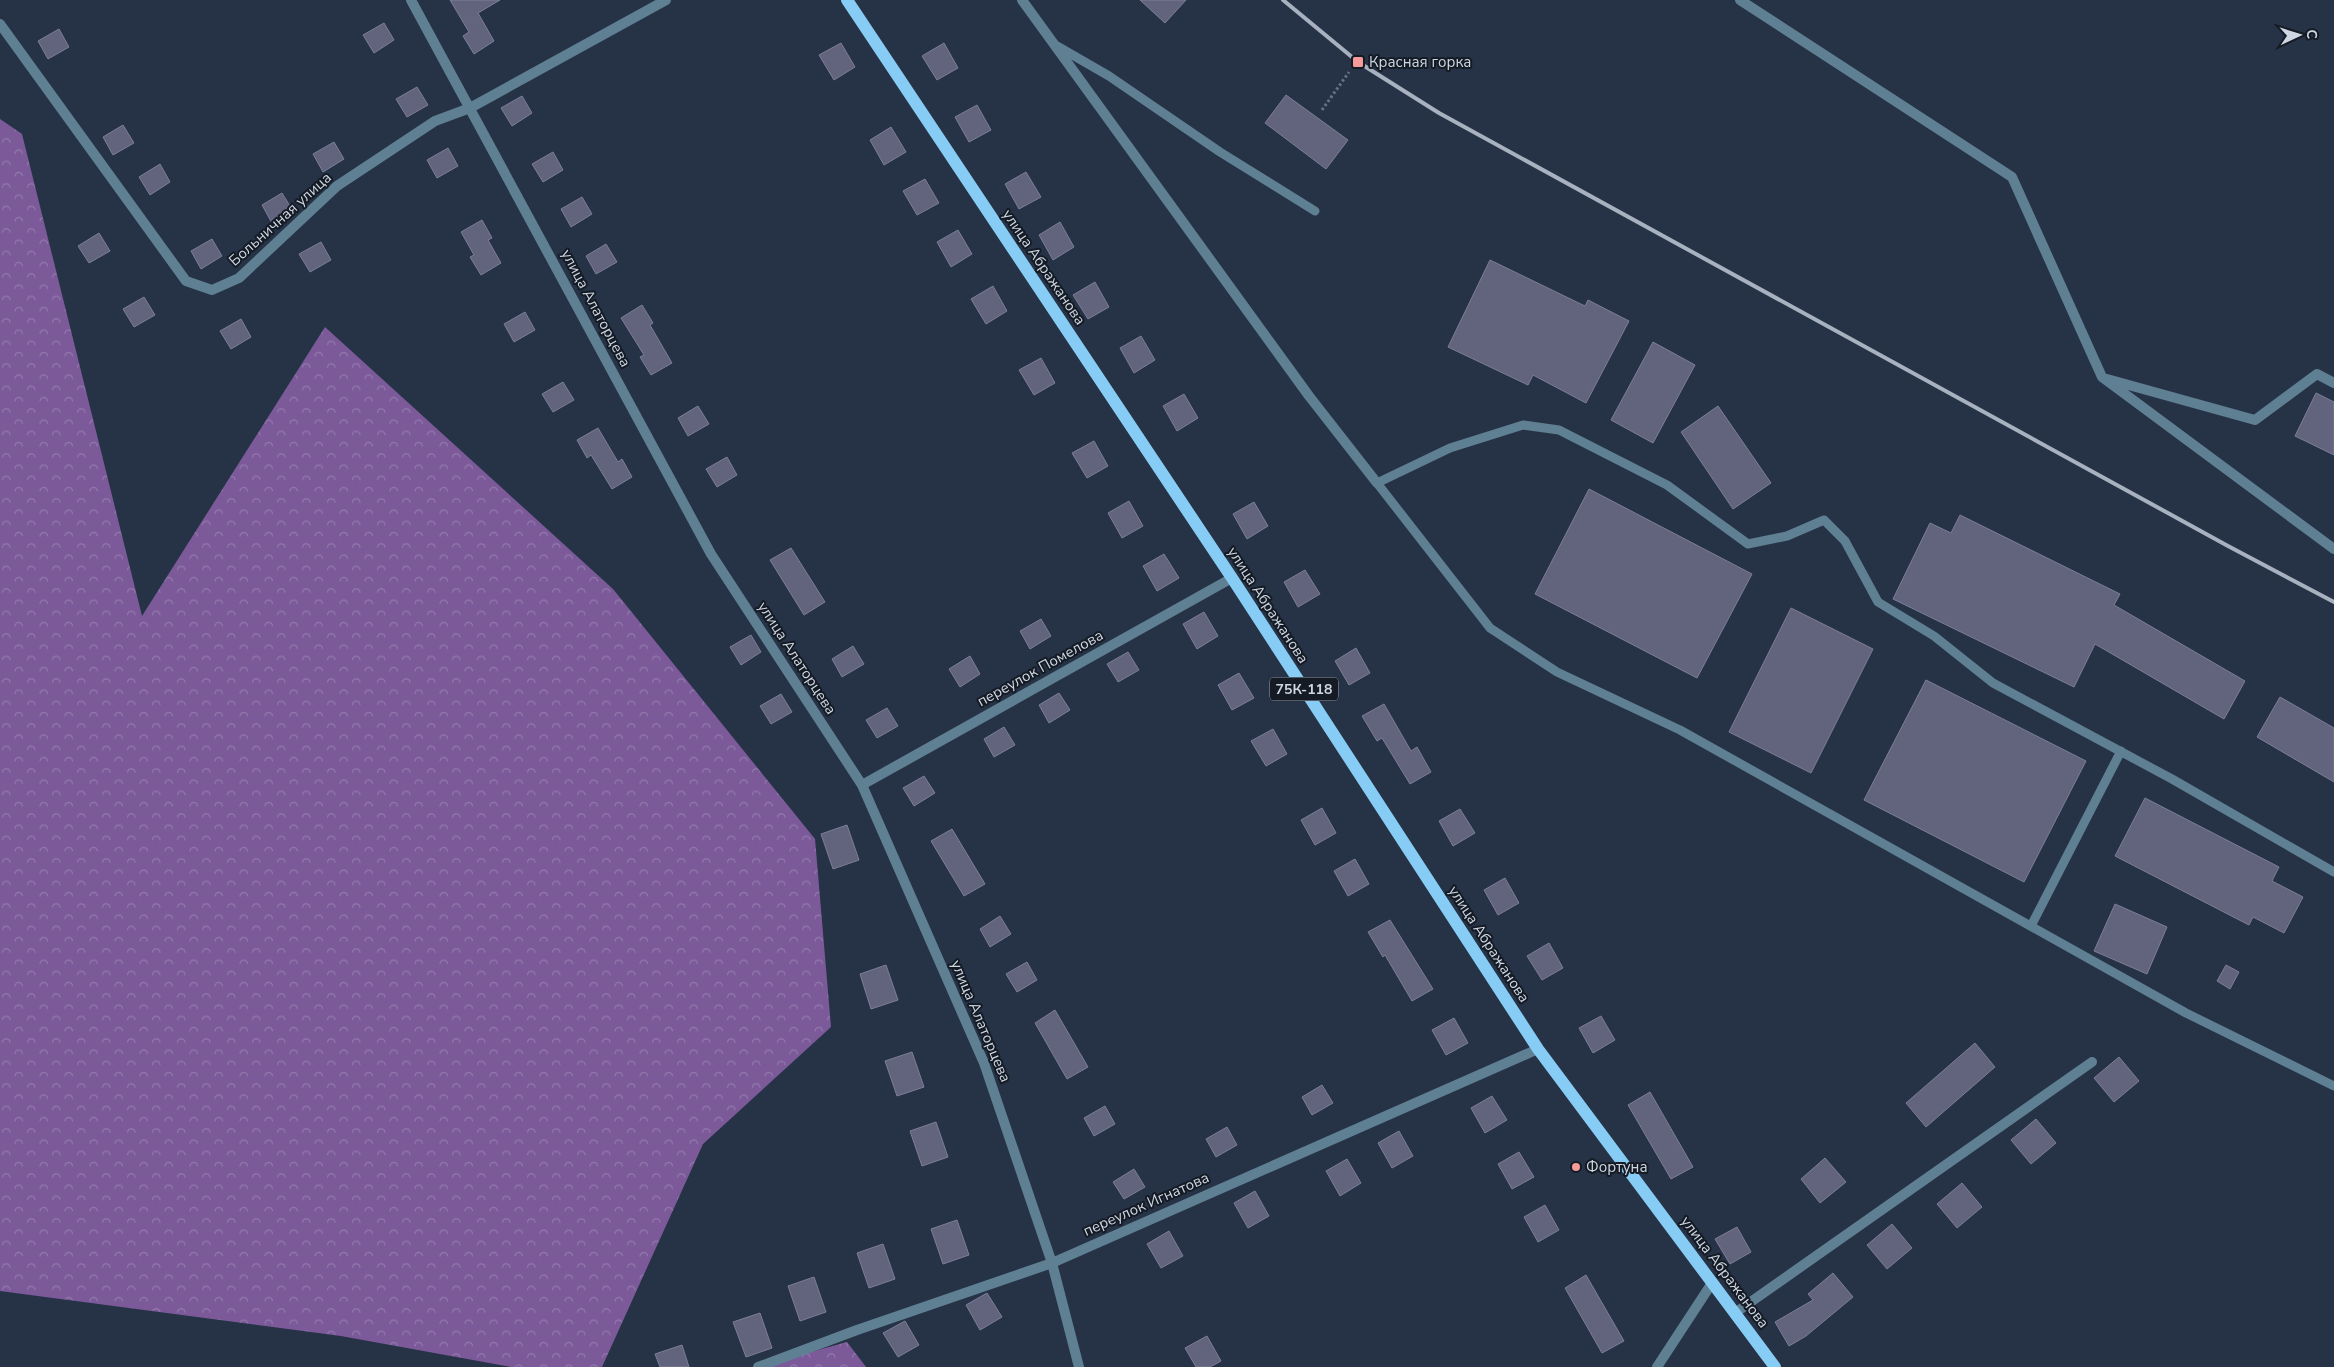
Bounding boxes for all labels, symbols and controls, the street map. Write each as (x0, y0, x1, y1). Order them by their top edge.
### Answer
north arrow (2274, 10, 2324, 60)
text: С (2302, 29, 2321, 40)
place label: Красная горка (1369, 52, 1471, 72)
marker: Красная горка (1351, 55, 1365, 69)
street label: Больничная улица (224, 168, 336, 270)
street label: улица Абражанова (998, 205, 1090, 329)
street label: улица Алаторцева (556, 246, 636, 370)
street label: улица Абражанова (1223, 543, 1313, 667)
street label: улица Алаторцева (753, 598, 841, 718)
street label: переулок Помелова (973, 625, 1107, 711)
road number: 75К-118 (1270, 678, 1338, 701)
street label: улица Абражанова (1444, 882, 1534, 1006)
street label: улица Алаторцева (946, 957, 1016, 1085)
place label: Фортуна (1586, 1157, 1648, 1177)
marker: Фортуна (1570, 1161, 1582, 1173)
street label: переулок Игнатова (1080, 1167, 1212, 1241)
street label: улица Абражанова (1676, 1212, 1774, 1332)

